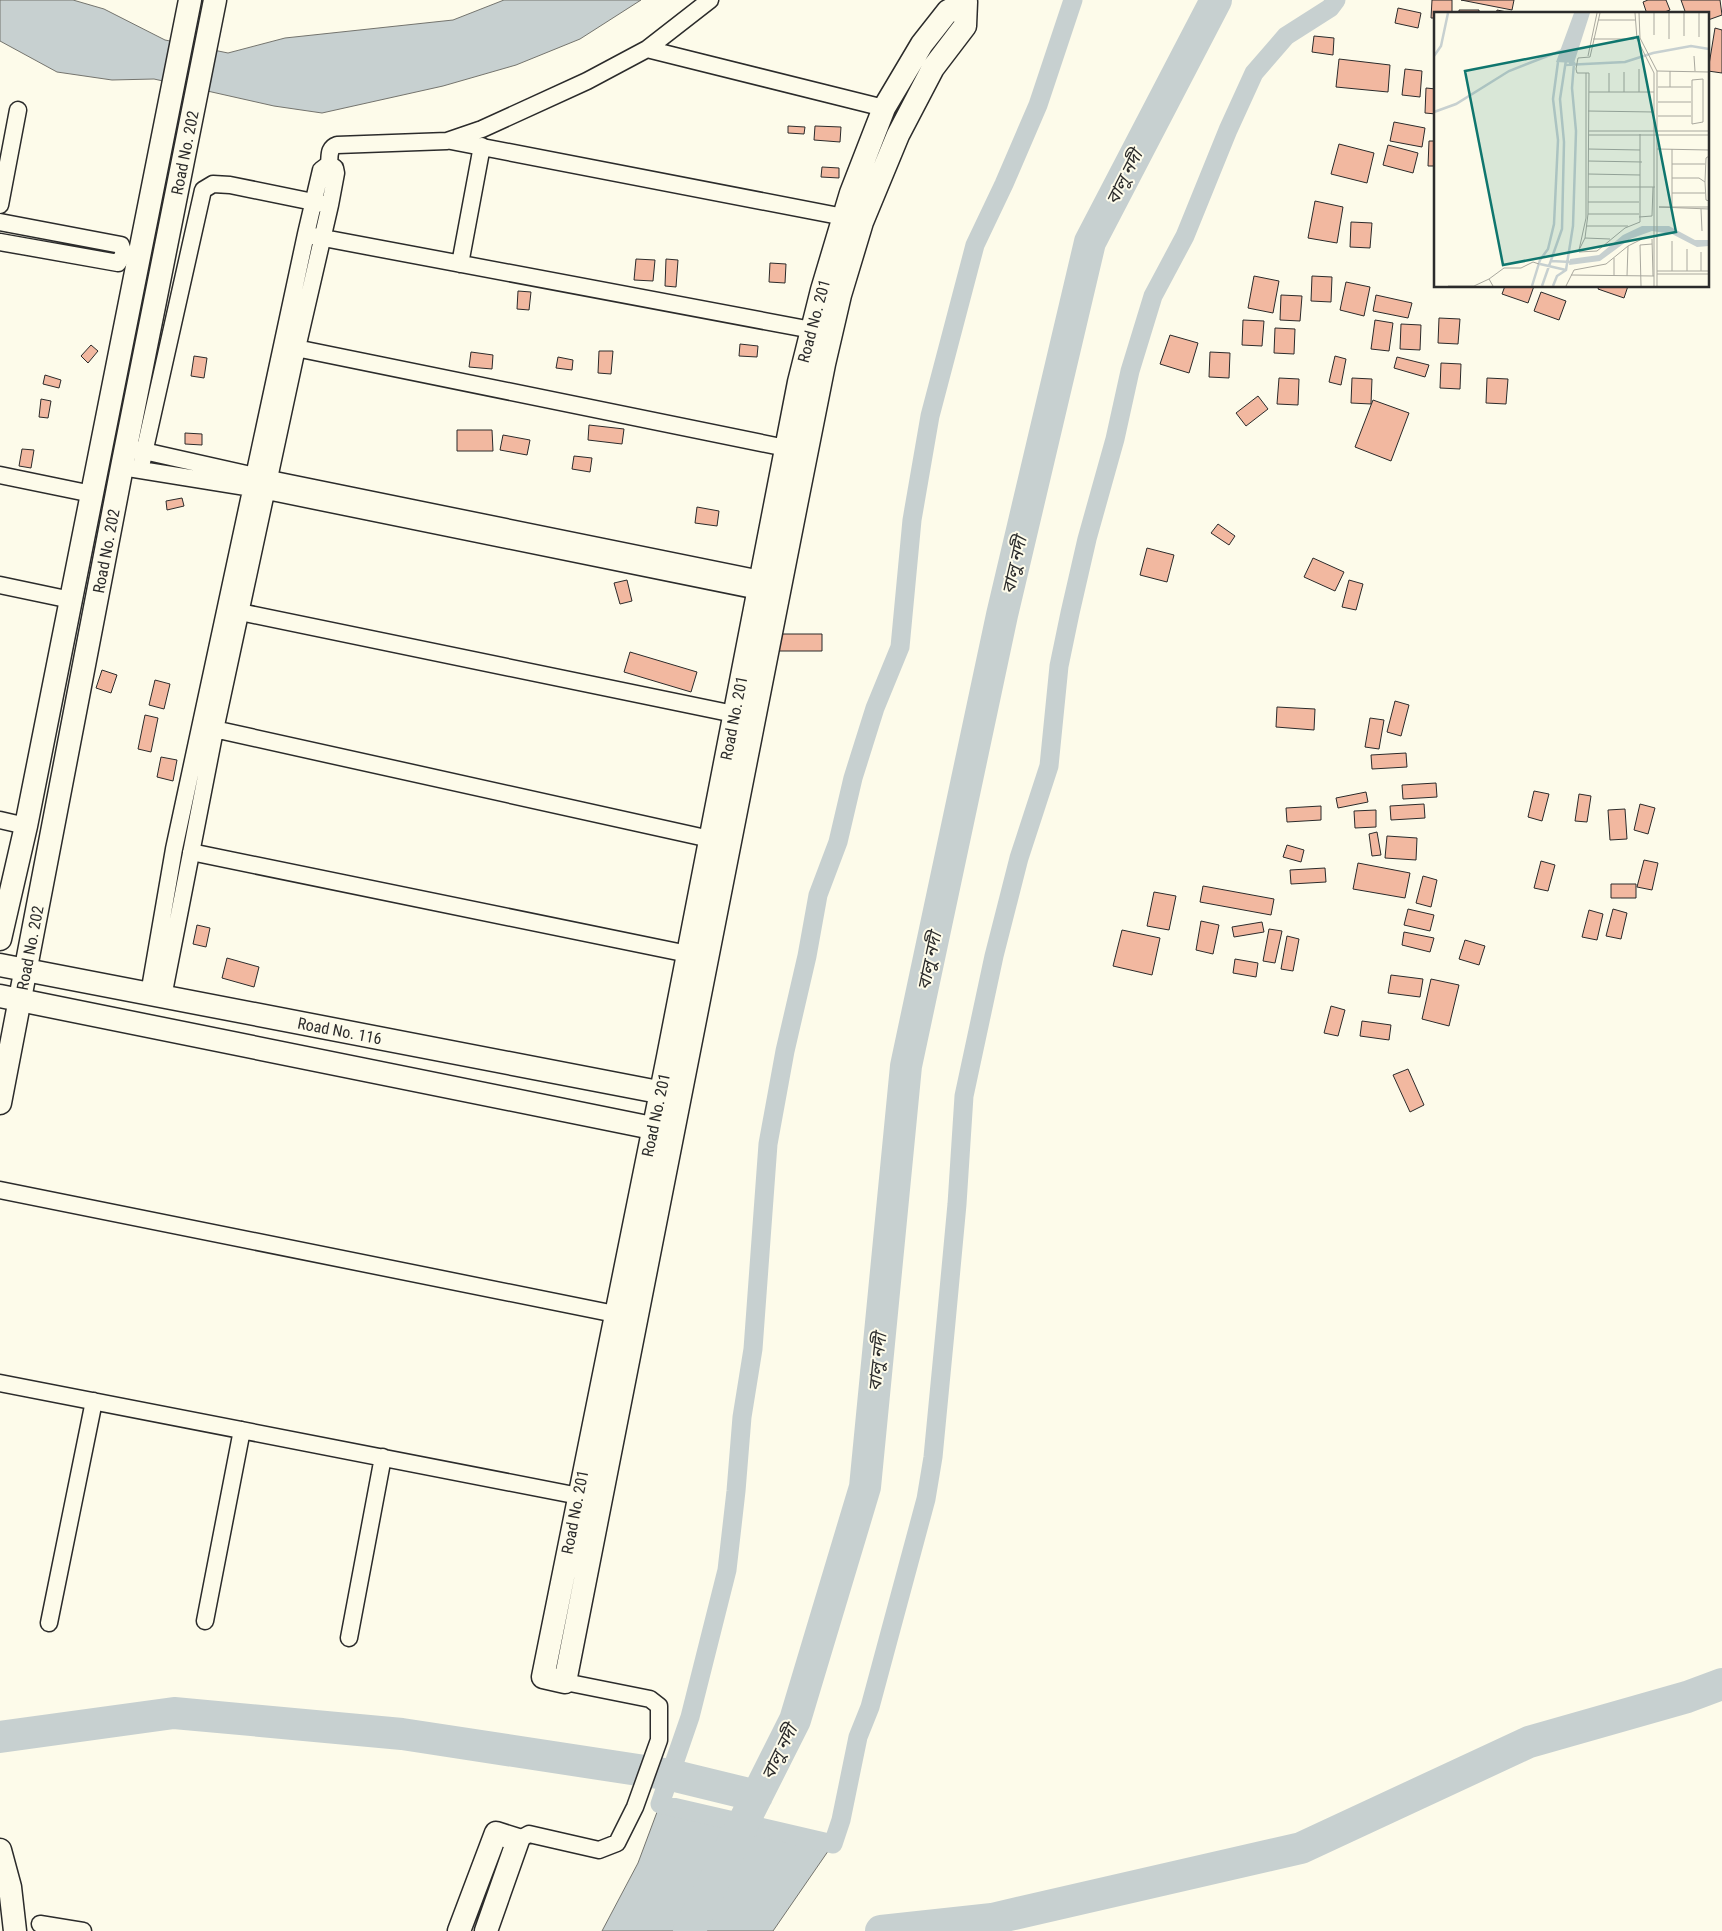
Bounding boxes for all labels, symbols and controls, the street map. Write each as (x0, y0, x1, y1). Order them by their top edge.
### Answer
inset map (1434, 12, 1710, 288)
street label: Road No. 202 (167, 109, 202, 196)
water label: বালু নদী (1101, 143, 1149, 208)
street label: Road No. 201 (794, 277, 834, 365)
street label: Road No. 202 (89, 507, 123, 595)
water label: বালু নদী (997, 531, 1032, 596)
street label: Road No. 201 (717, 674, 751, 762)
street label: Road No. 202 (12, 904, 47, 992)
water label: বালু নদী (913, 927, 947, 992)
street label: Road No. 116 (296, 1013, 384, 1048)
street label: Road No. 201 (638, 1071, 674, 1159)
water label: বালু নদী (864, 1329, 892, 1392)
street label: Road No. 201 (558, 1468, 592, 1556)
water label: বালু নদী (757, 1718, 804, 1783)

